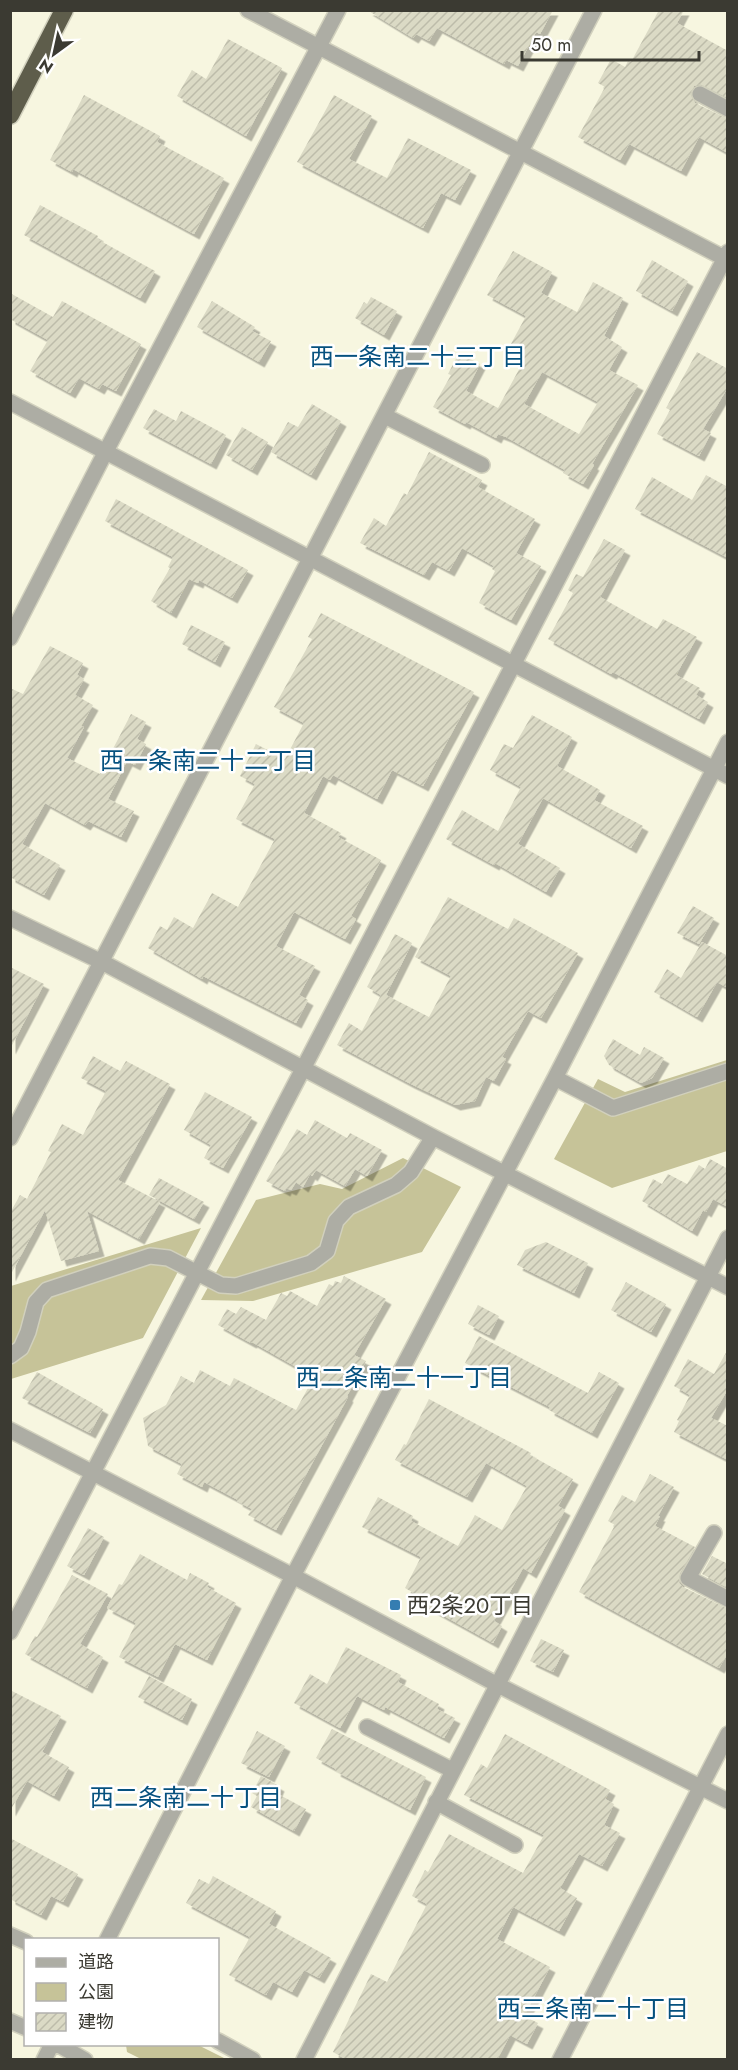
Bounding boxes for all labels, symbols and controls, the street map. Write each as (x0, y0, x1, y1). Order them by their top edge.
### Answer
north arrow (24, 24, 84, 84)
scale bar (522, 24, 699, 62)
text: 50 m (531, 32, 571, 58)
text: N (35, 53, 58, 79)
district label: 西一条南二十三丁目 (310, 339, 526, 374)
district label: 西一条南二十二丁目 (100, 743, 316, 778)
district label: 西二条南二十一丁目 (296, 1360, 512, 1395)
place label: 西2条20丁目 (407, 1589, 533, 1621)
marker: 西2条20丁目 (388, 1598, 402, 1612)
district label: 西二条南二十丁目 (90, 1780, 282, 1815)
legend (24, 1938, 219, 2046)
text: 道路 (78, 1949, 114, 1975)
text: 公園 (78, 1979, 114, 2005)
district label: 西三条南二十丁目 (497, 1991, 689, 2026)
text: 建物 (78, 2009, 114, 2035)

